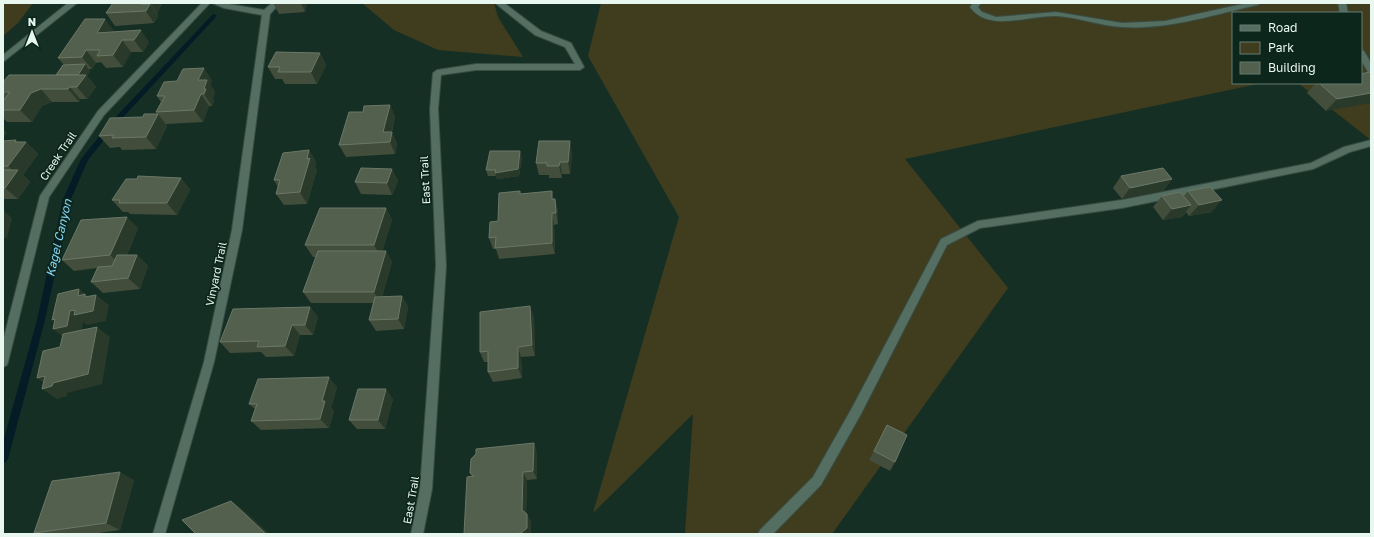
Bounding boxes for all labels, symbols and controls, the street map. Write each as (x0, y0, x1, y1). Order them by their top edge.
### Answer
north arrow (12, 12, 52, 52)
legend (1232, 12, 1362, 84)
text: N (28, 15, 36, 28)
text: Road (1268, 20, 1297, 35)
text: Park (1268, 40, 1294, 55)
text: Building (1268, 60, 1316, 75)
street label: Creek Trail (37, 128, 79, 183)
street label: East Trail (417, 155, 432, 205)
water label: Kagel Canyon (42, 197, 75, 278)
street label: Vinyard Trail (202, 240, 229, 307)
street label: East Trail (400, 474, 421, 525)

